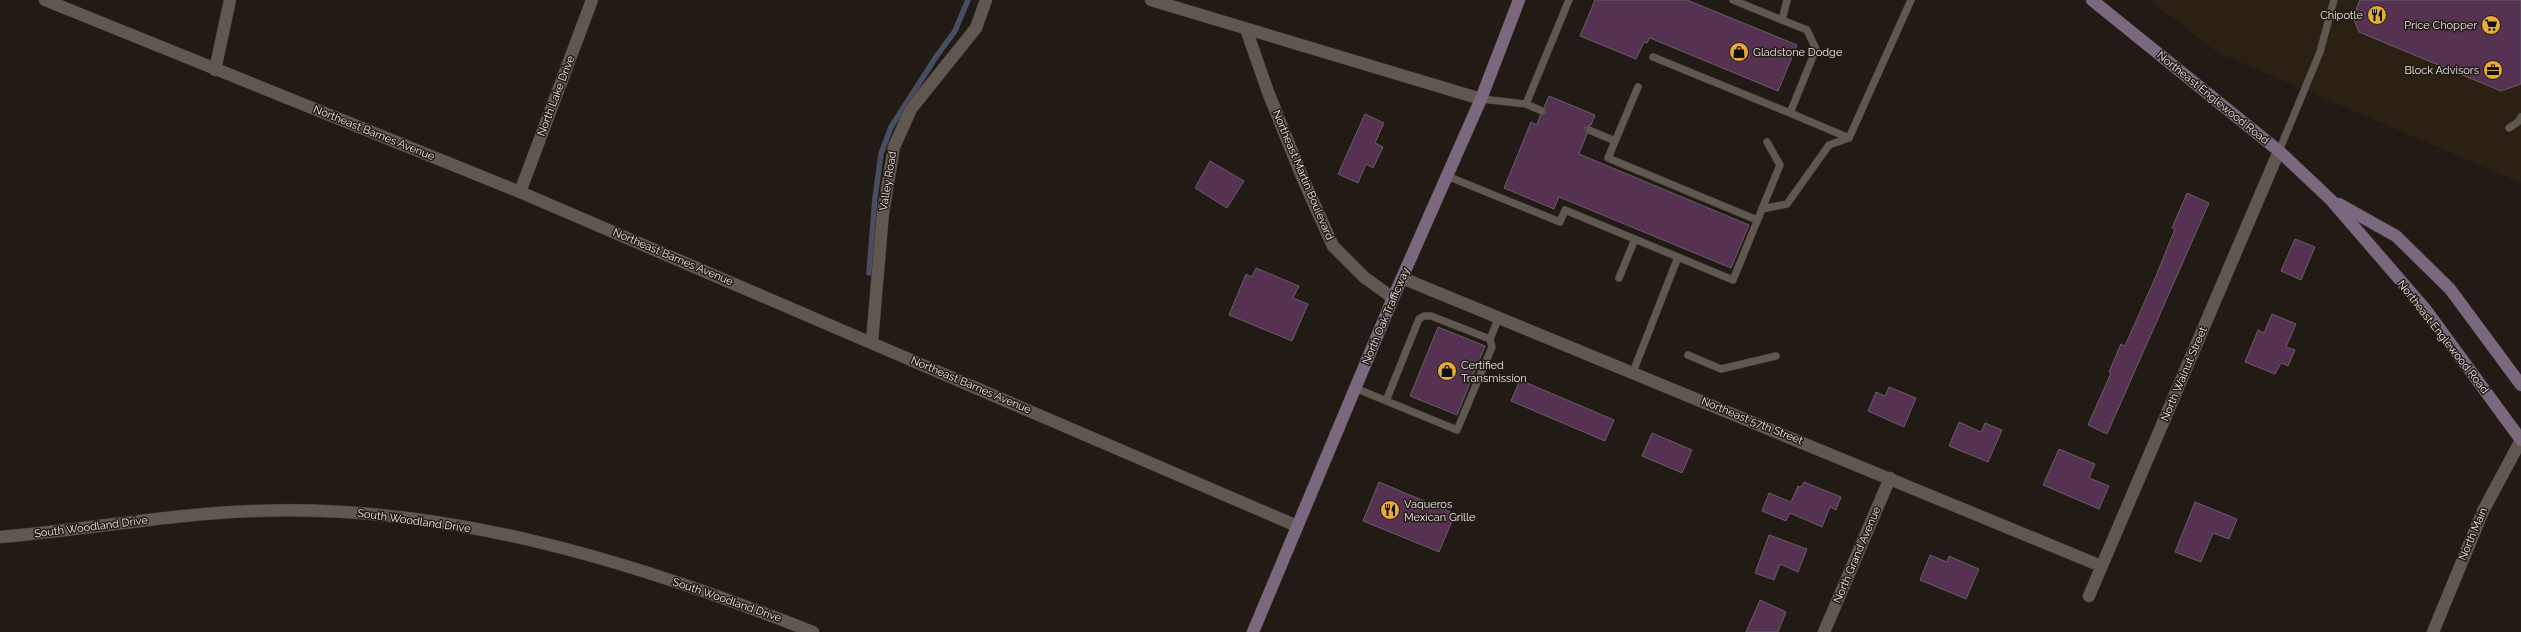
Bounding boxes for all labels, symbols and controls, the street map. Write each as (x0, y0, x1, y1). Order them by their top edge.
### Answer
restaurant icon: Chipotle (2366, 4, 2388, 26)
place label: Chipotle (2320, 9, 2364, 22)
supermarket icon: Price Chopper (2480, 14, 2502, 36)
place label: Price Chopper (2404, 19, 2477, 32)
shop icon: Gladstone Dodge (1728, 41, 1750, 63)
place label: Gladstone Dodge (1753, 46, 1843, 59)
street label: Northeast Englewood Road (2154, 49, 2272, 147)
street label: North Lake Drive (535, 53, 578, 138)
office icon: Block Advisors (2482, 59, 2504, 81)
place label: Block Advisors (2404, 64, 2479, 77)
street label: Northeast Barnes Avenue (311, 103, 437, 164)
street label: Northeast Martin Boulevard (1270, 108, 1336, 242)
street label: Valley Road (877, 150, 899, 212)
street label: Northeast Barnes Avenue (611, 226, 736, 289)
street label: North Oak Trafficway (1360, 265, 1412, 367)
street label: Northeast Englewood Road (2395, 278, 2491, 396)
street label: North Walnut Street (2158, 325, 2210, 423)
street label: Northeast Barnes Avenue (909, 354, 1034, 417)
place label: Certified Transmission (1461, 359, 1527, 385)
shop icon: Certified Transmission (1436, 360, 1458, 382)
street label: Northeast 57th Street (1699, 395, 1805, 447)
place label: Vaqueros Mexican Grille (1404, 498, 1476, 524)
restaurant icon: Vaqueros Mexican Grille (1379, 499, 1401, 521)
street label: North Grand Avenue (1831, 504, 1883, 605)
street label: North Main (2456, 506, 2490, 562)
street label: South Woodland Drive (357, 507, 472, 535)
street label: South Woodland Drive (33, 514, 149, 540)
street label: South Woodland Drive (671, 575, 784, 625)

